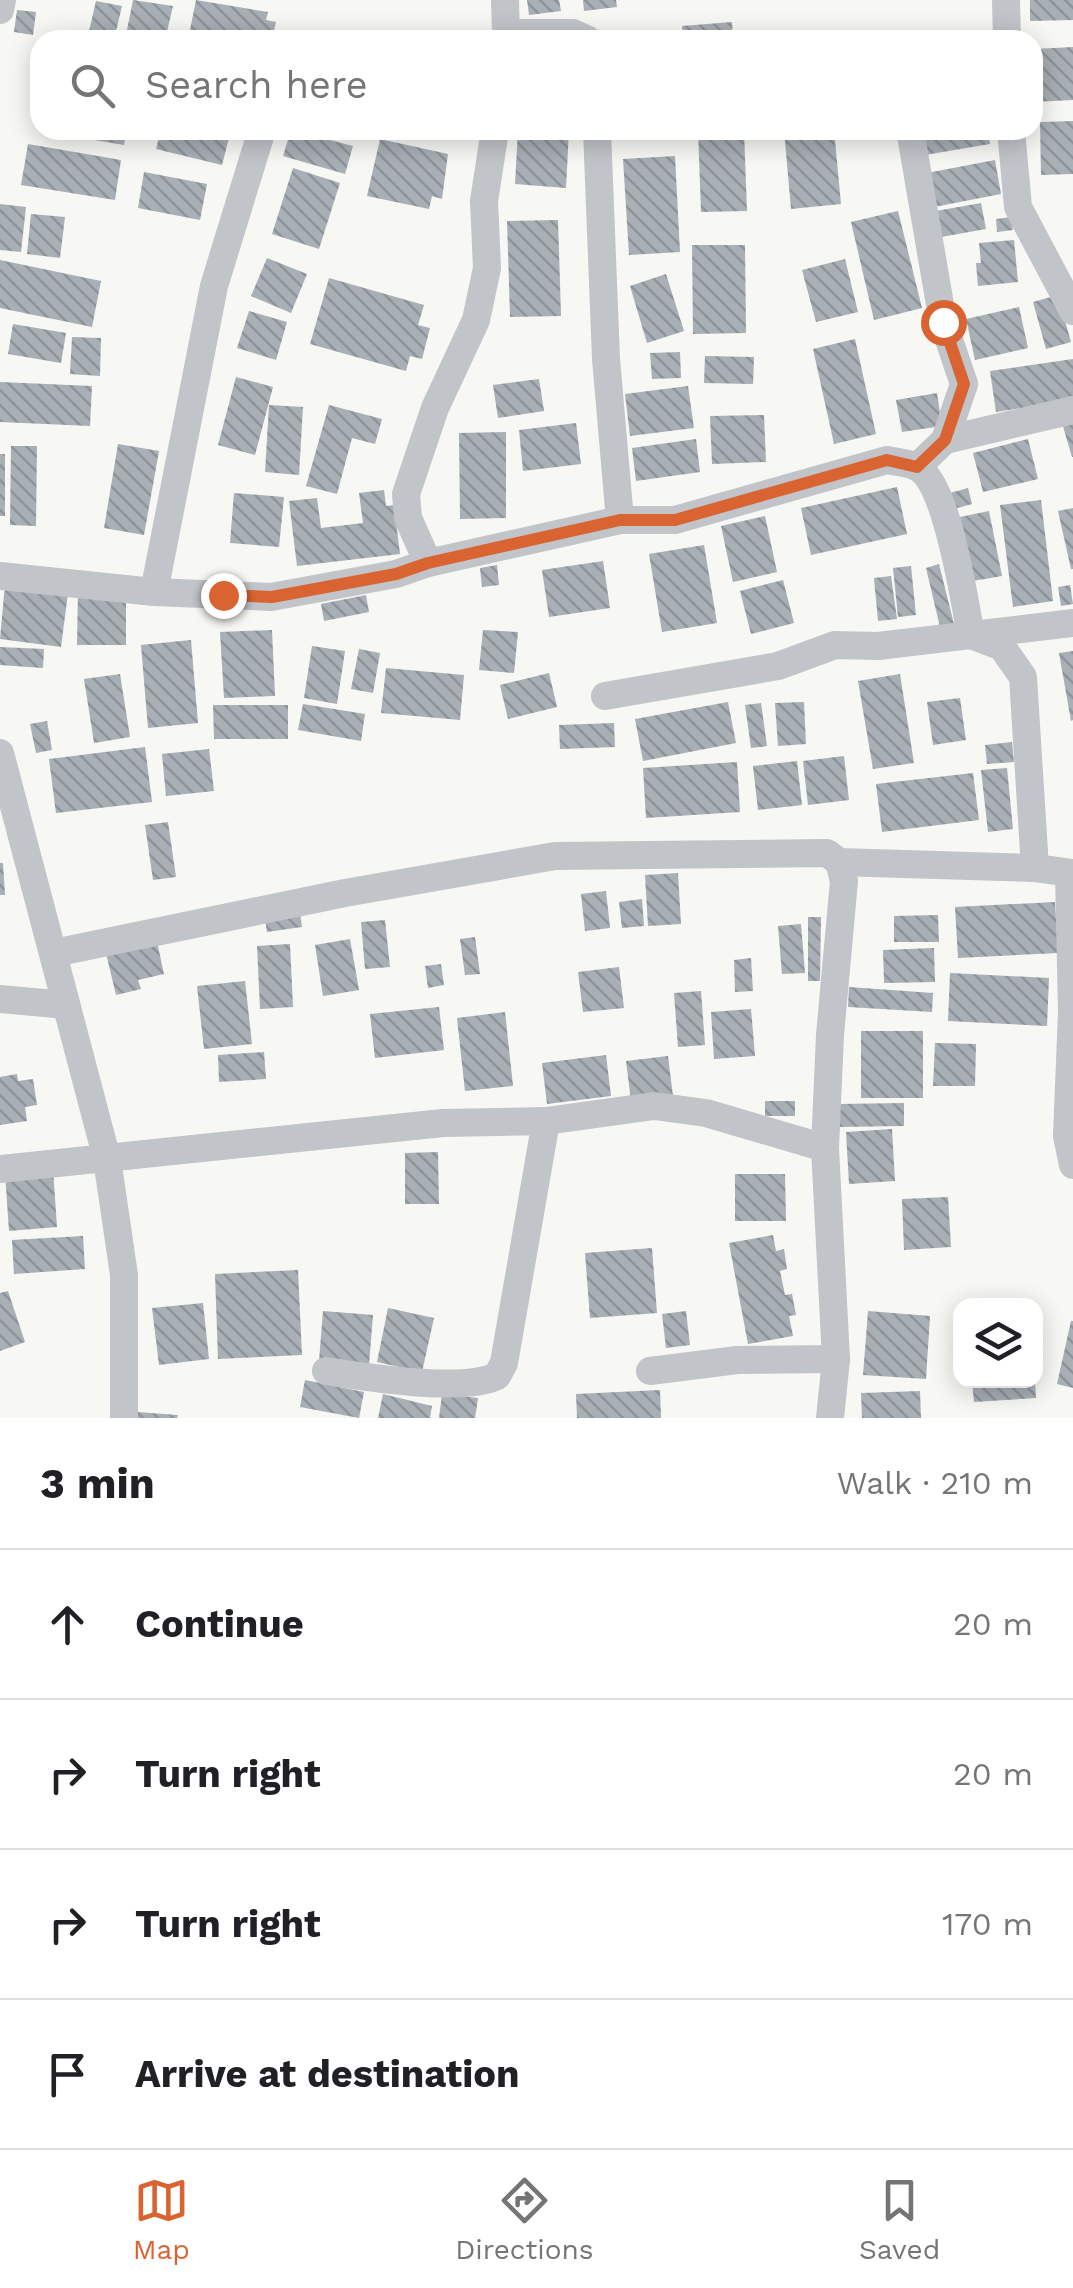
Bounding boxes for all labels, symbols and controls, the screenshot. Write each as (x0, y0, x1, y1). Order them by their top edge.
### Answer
search box (30, 30, 1043, 140)
icon: search (65, 58, 120, 113)
text: Search here (145, 63, 368, 107)
route start (921, 300, 967, 346)
route end (201, 573, 247, 619)
map controls (953, 1298, 1043, 1388)
button: layers (953, 1298, 1043, 1388)
text: 3 min (40, 1459, 155, 1508)
text: Walk · 210 m (837, 1464, 1033, 1502)
icon: ahead (40, 1597, 95, 1652)
text: Continue (135, 1602, 304, 1646)
text: 20 m (953, 1605, 1033, 1643)
icon: right (40, 1747, 95, 1802)
text: Turn right (135, 1752, 321, 1796)
text: 20 m (953, 1755, 1033, 1793)
icon: right (40, 1897, 95, 1952)
text: Turn right (135, 1902, 321, 1946)
text: 170 m (942, 1905, 1033, 1943)
icon: arrive (40, 2047, 95, 2102)
text: Arrive at destination (135, 2052, 520, 2096)
tab: Map (133, 2173, 190, 2266)
tab: Directions (455, 2173, 594, 2266)
tab: Saved (859, 2173, 940, 2266)

